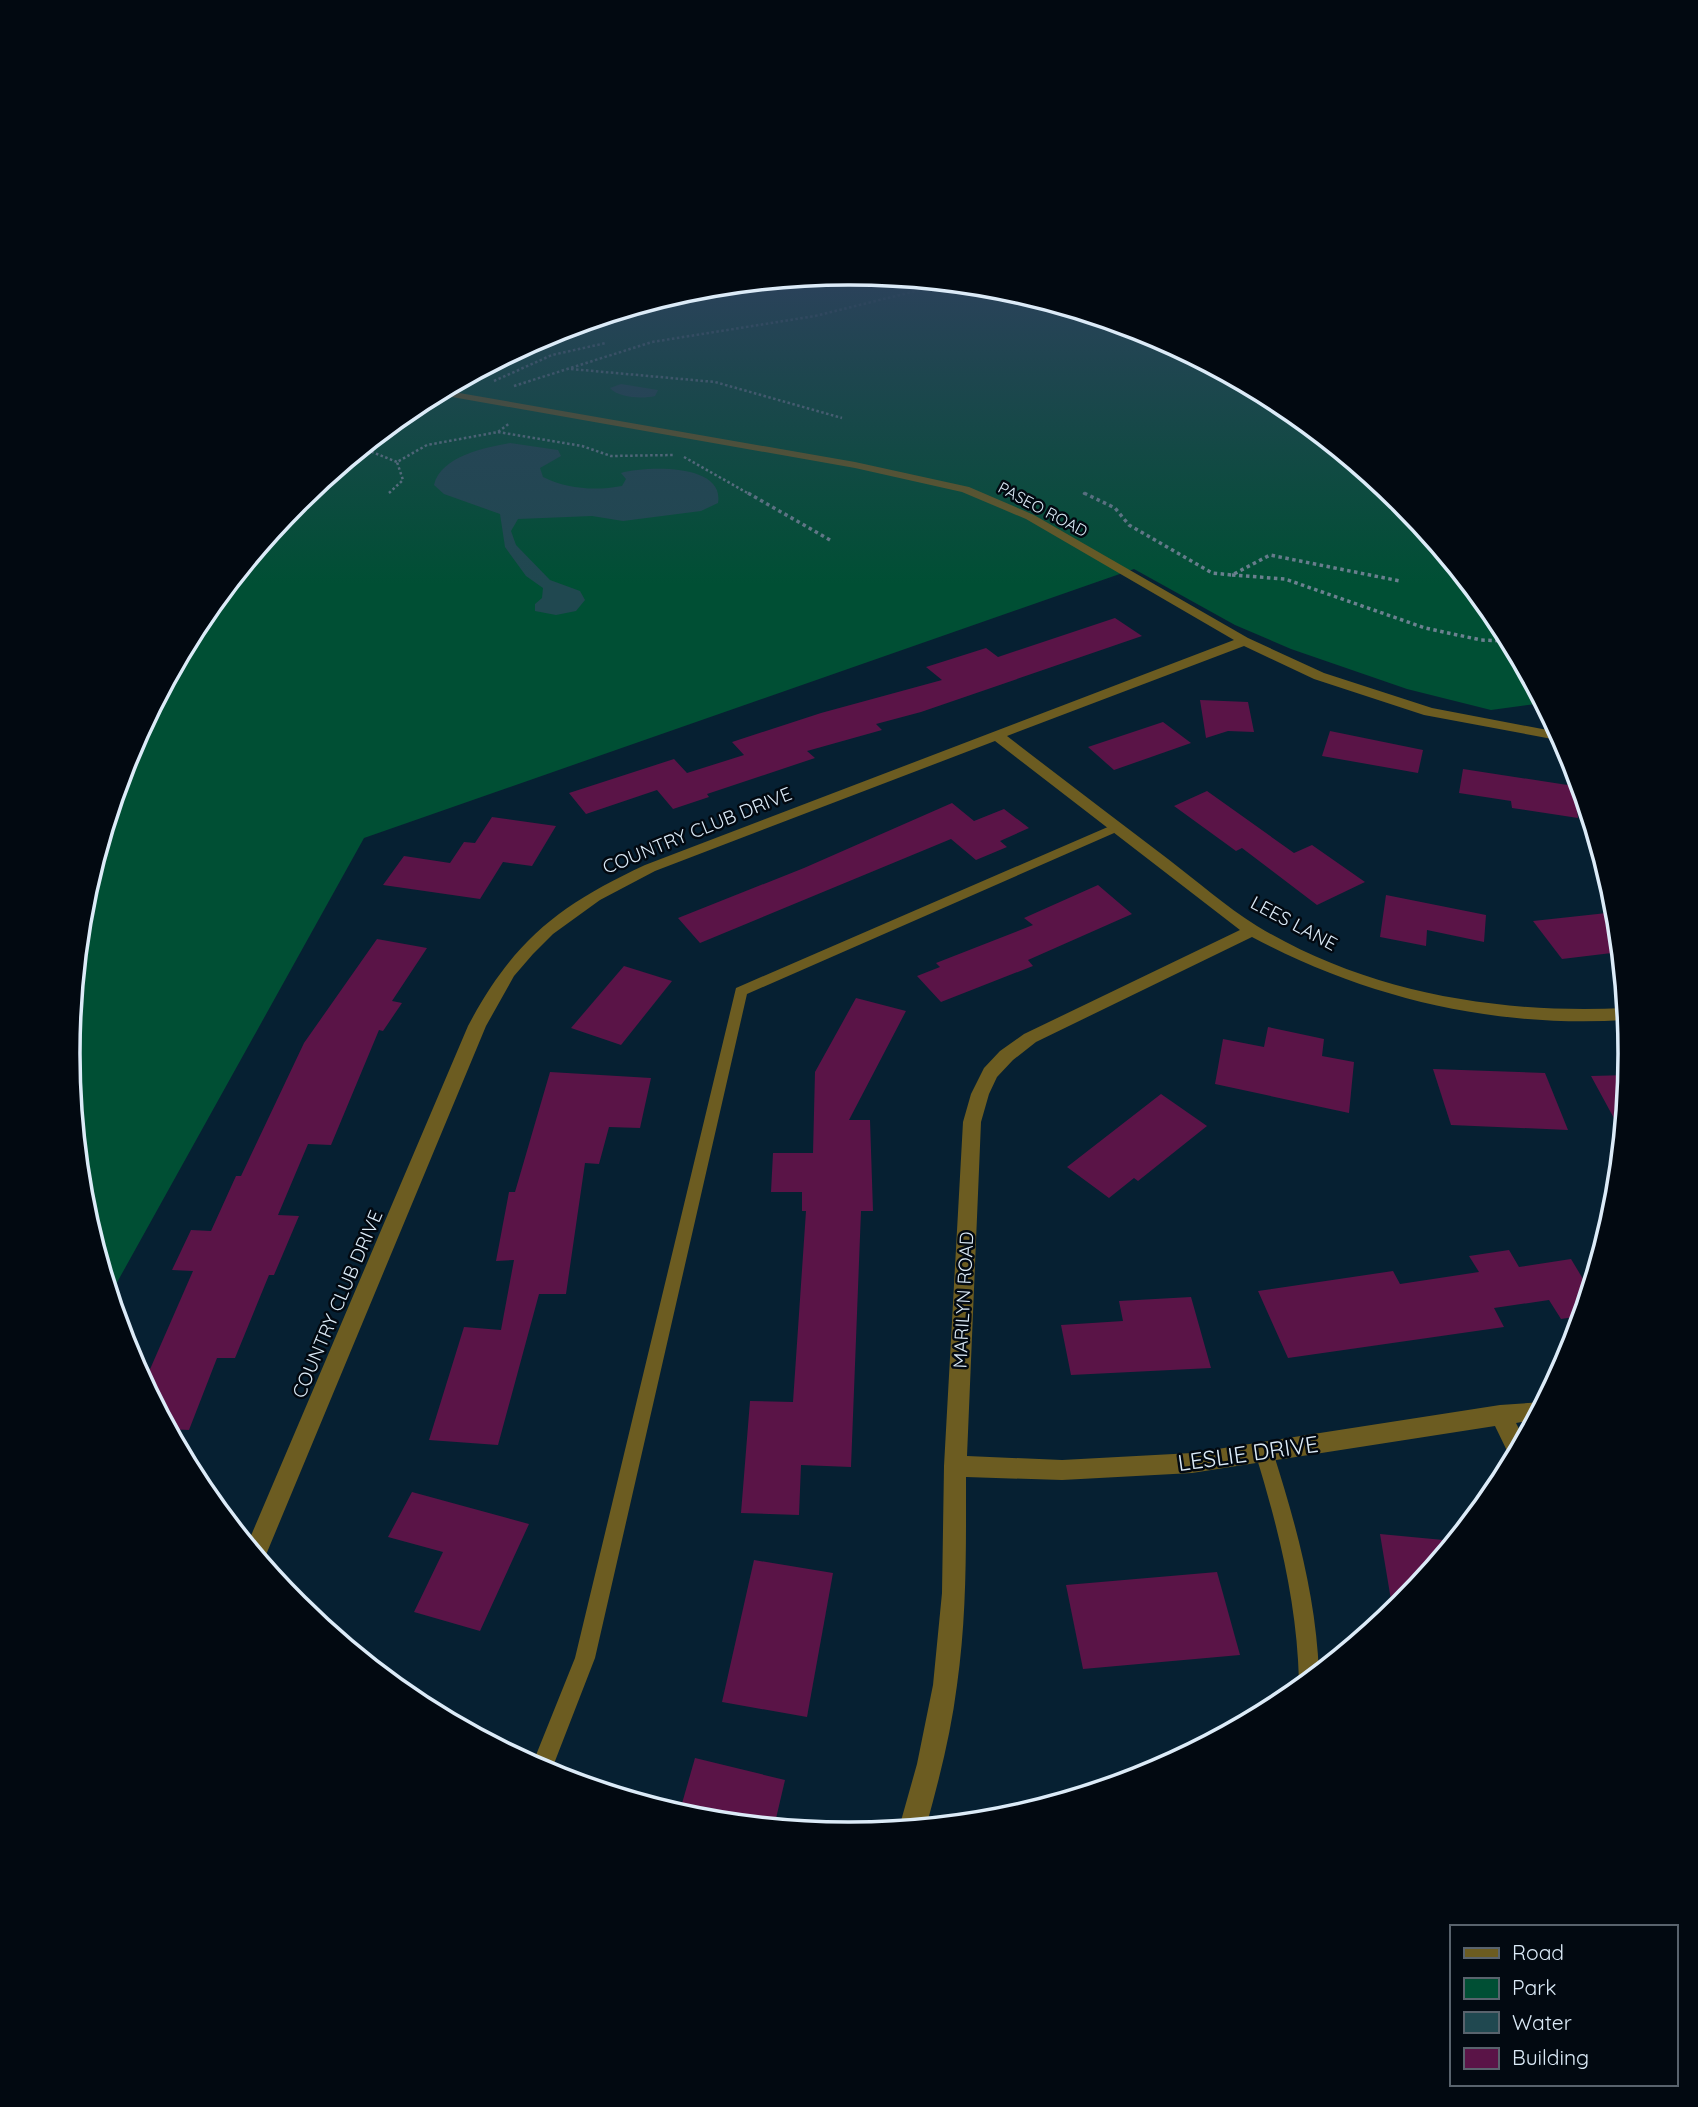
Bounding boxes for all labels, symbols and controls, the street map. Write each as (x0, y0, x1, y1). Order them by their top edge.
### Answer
street label: PASEO ROAD (995, 477, 1091, 541)
street label: COUNTRY CLUB DRIVE (599, 781, 795, 879)
street label: LEES LANE (1247, 890, 1341, 956)
street label: COUNTRY CLUB DRIVE (287, 1206, 387, 1402)
street label: MARILYN ROAD (947, 1231, 979, 1369)
street label: LESLIE DRIVE (1176, 1429, 1320, 1477)
legend (1450, 1925, 1677, 2086)
text: Road (1512, 1939, 1564, 1965)
text: Park (1512, 1974, 1556, 2000)
text: Water (1512, 2009, 1572, 2035)
text: Building (1512, 2044, 1589, 2070)

